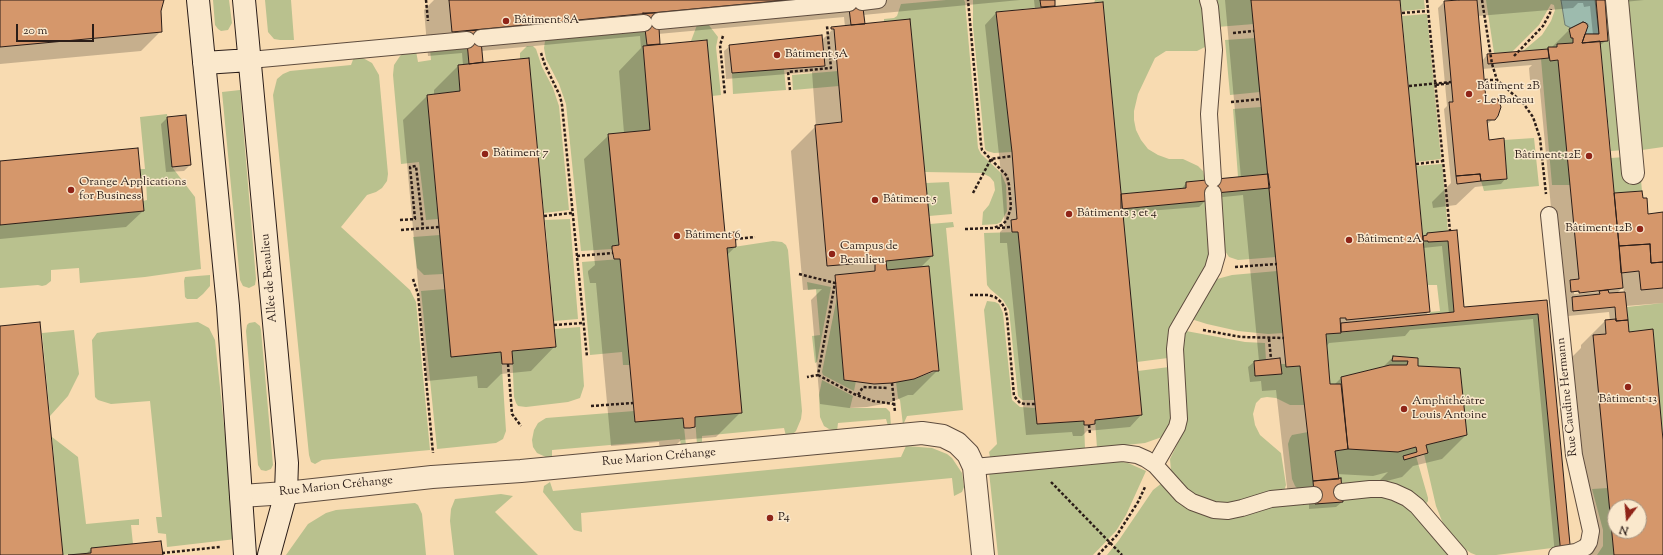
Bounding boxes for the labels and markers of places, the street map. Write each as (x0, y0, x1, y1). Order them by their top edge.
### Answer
place label: Bâtiment 8A (514, 14, 579, 28)
marker: Bâtiment 8A (501, 16, 511, 26)
place label: Bâtiment 5A (785, 48, 848, 62)
marker: Bâtiment 5A (772, 50, 782, 60)
place label: Bâtiment 2B - Le Bateau (1477, 80, 1540, 108)
marker: Bâtiment 2B - Le Bateau (1464, 89, 1474, 99)
place label: Bâtiment 7 (493, 147, 549, 161)
marker: Bâtiment 7 (480, 149, 490, 159)
place label: Bâtiment 12E (1515, 149, 1581, 163)
marker: Bâtiment 12E (1584, 151, 1594, 161)
place label: Orange Applications for Business (79, 176, 186, 204)
marker: Orange Applications for Business (66, 185, 76, 195)
place label: Bâtiment 5 (883, 193, 937, 207)
marker: Bâtiment 5 (870, 195, 880, 205)
place label: Bâtiments 3 et 4 (1077, 207, 1157, 221)
marker: Bâtiments 3 et 4 (1064, 209, 1074, 219)
place label: Bâtiment 12B (1565, 222, 1632, 236)
marker: Bâtiment 12B (1635, 224, 1645, 234)
place label: Bâtiment 6 (685, 229, 740, 243)
marker: Bâtiment 6 (672, 231, 682, 241)
place label: Bâtiment 2A (1357, 233, 1422, 247)
marker: Bâtiment 2A (1344, 235, 1354, 245)
place label: Campus de Beaulieu (840, 240, 898, 268)
marker: Campus de Beaulieu (827, 249, 837, 259)
marker: Bâtiment 13 (1623, 382, 1633, 392)
place label: Bâtiment 13 (1599, 393, 1657, 407)
place label: Amphithéâtre Louis Antoine (1412, 395, 1487, 423)
marker: Amphithéâtre Louis Antoine (1399, 404, 1409, 414)
place label: P4 (778, 511, 790, 525)
marker: P4 (765, 513, 775, 523)

